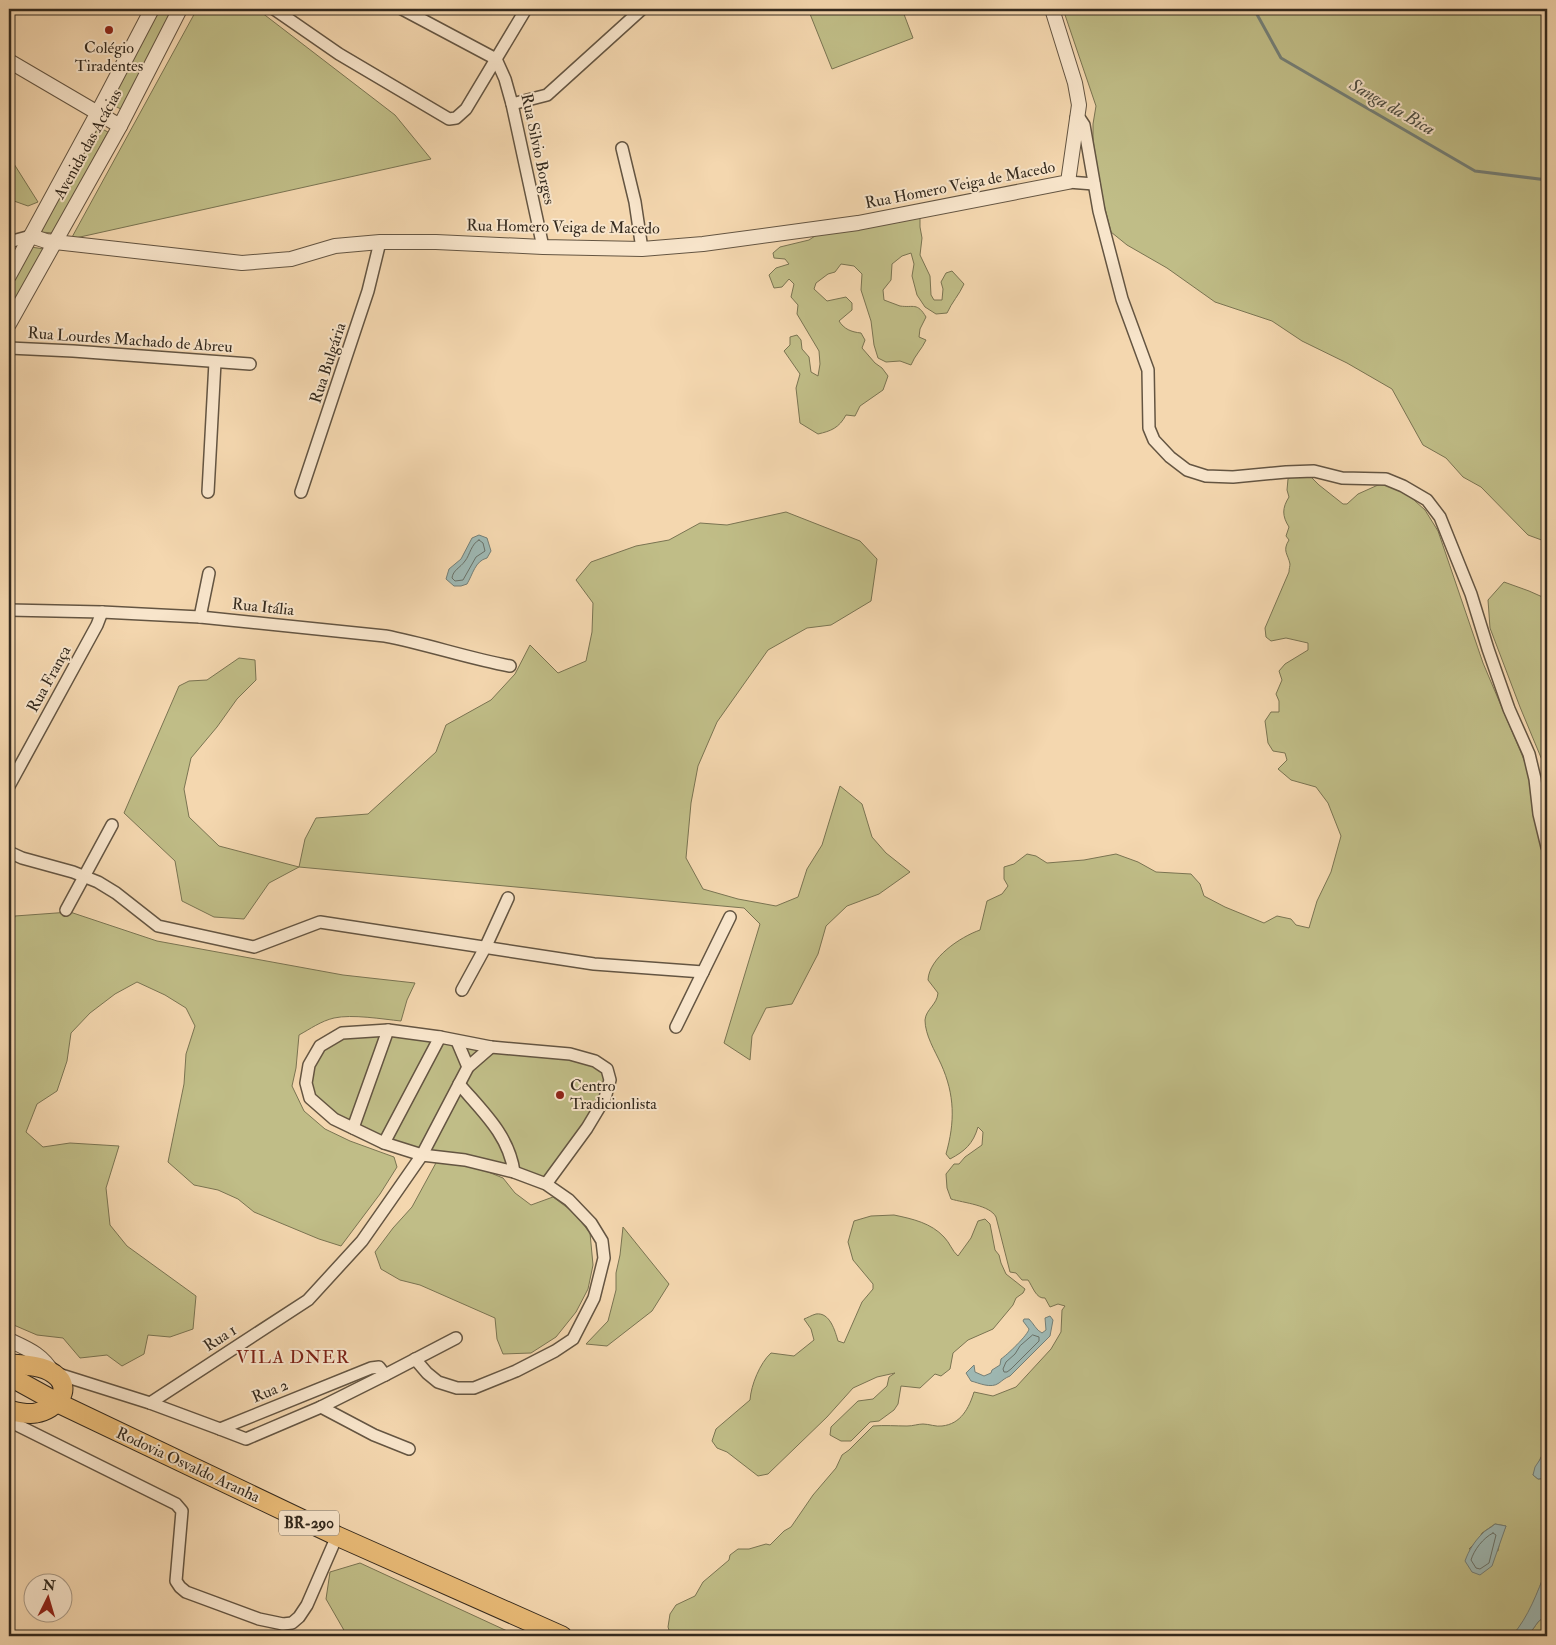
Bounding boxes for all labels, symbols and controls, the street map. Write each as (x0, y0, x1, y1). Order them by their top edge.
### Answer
marker: Colégio Tiradentes (103, 24, 115, 36)
place label: Colégio Tiradentes (75, 38, 143, 76)
water label: Sanga da Bica (1344, 73, 1439, 141)
street label: Avenida das Acácias (49, 85, 127, 203)
street label: Rua Silvio Borges (516, 92, 560, 206)
street label: Rua Homero Veiga de Macedo (863, 157, 1057, 213)
street label: Rua Homero Veiga de Macedo (466, 215, 660, 239)
street label: Rua Bulgária (306, 320, 351, 406)
street label: Rua Lourdes Machado de Abreu (27, 323, 233, 357)
street label: Rua Itália (231, 594, 296, 620)
street label: Rua França (23, 642, 76, 716)
place label: Centro Tradicionlista (570, 1076, 657, 1114)
marker: Centro Tradicionlista (554, 1089, 566, 1101)
street label: Rua 1 (200, 1320, 240, 1356)
district label: VILA DNER (236, 1346, 350, 1369)
street label: Rua 2 (249, 1375, 291, 1407)
street label: Rodovia Osvaldo Aranha (113, 1423, 263, 1507)
road number: BR-290 (279, 1510, 339, 1536)
north arrow (22, 1572, 72, 1622)
text: N (41, 1576, 57, 1595)

